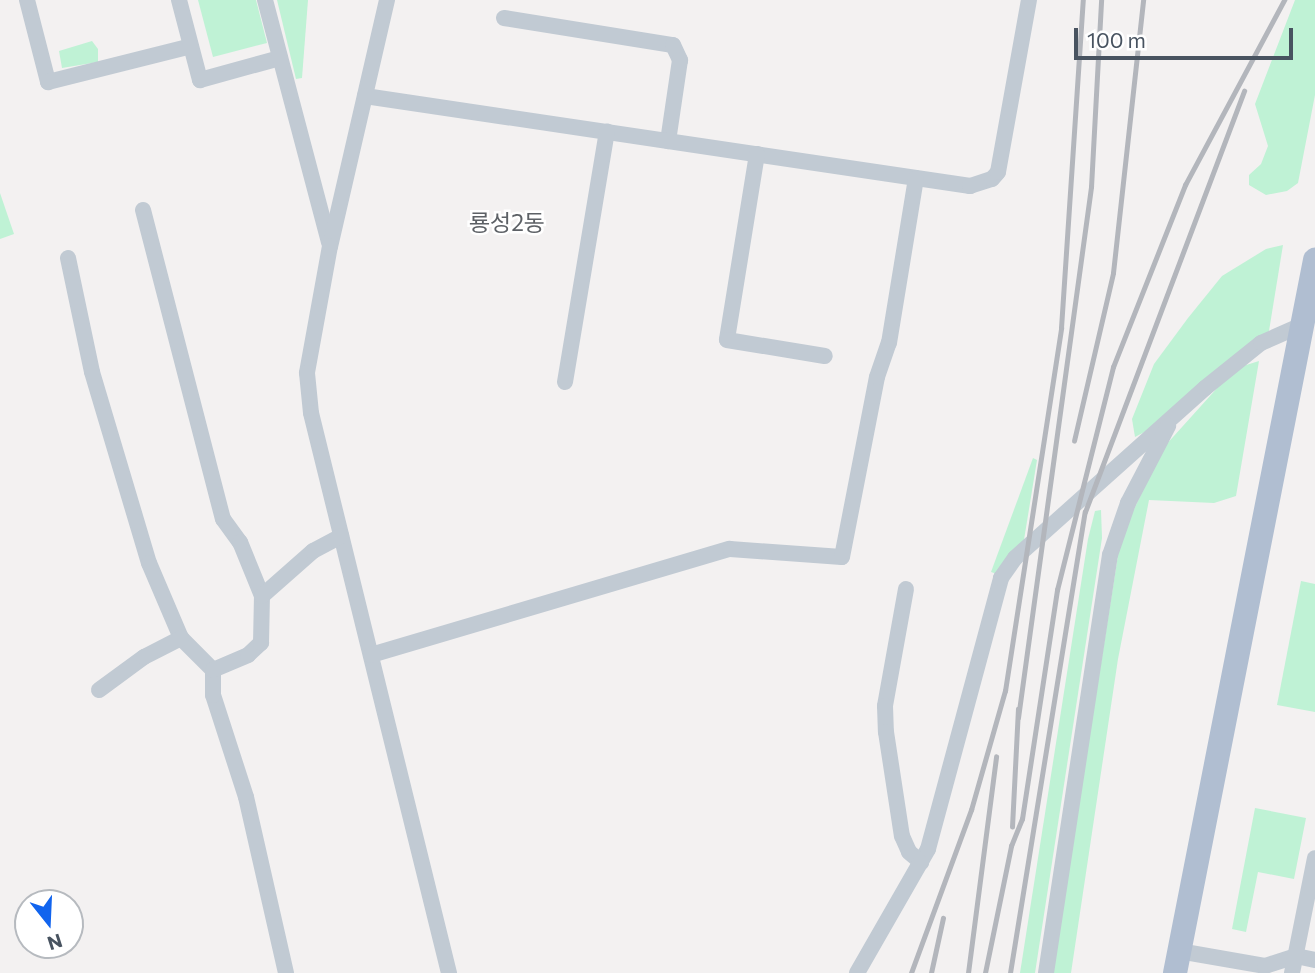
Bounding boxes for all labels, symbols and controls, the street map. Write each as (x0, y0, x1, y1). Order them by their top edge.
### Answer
scale bar (1077, 14, 1296, 58)
text: 100 m (1087, 27, 1146, 52)
district label: 룡성2동 (469, 208, 545, 236)
north arrow (14, 889, 84, 959)
text: N (45, 929, 65, 956)

